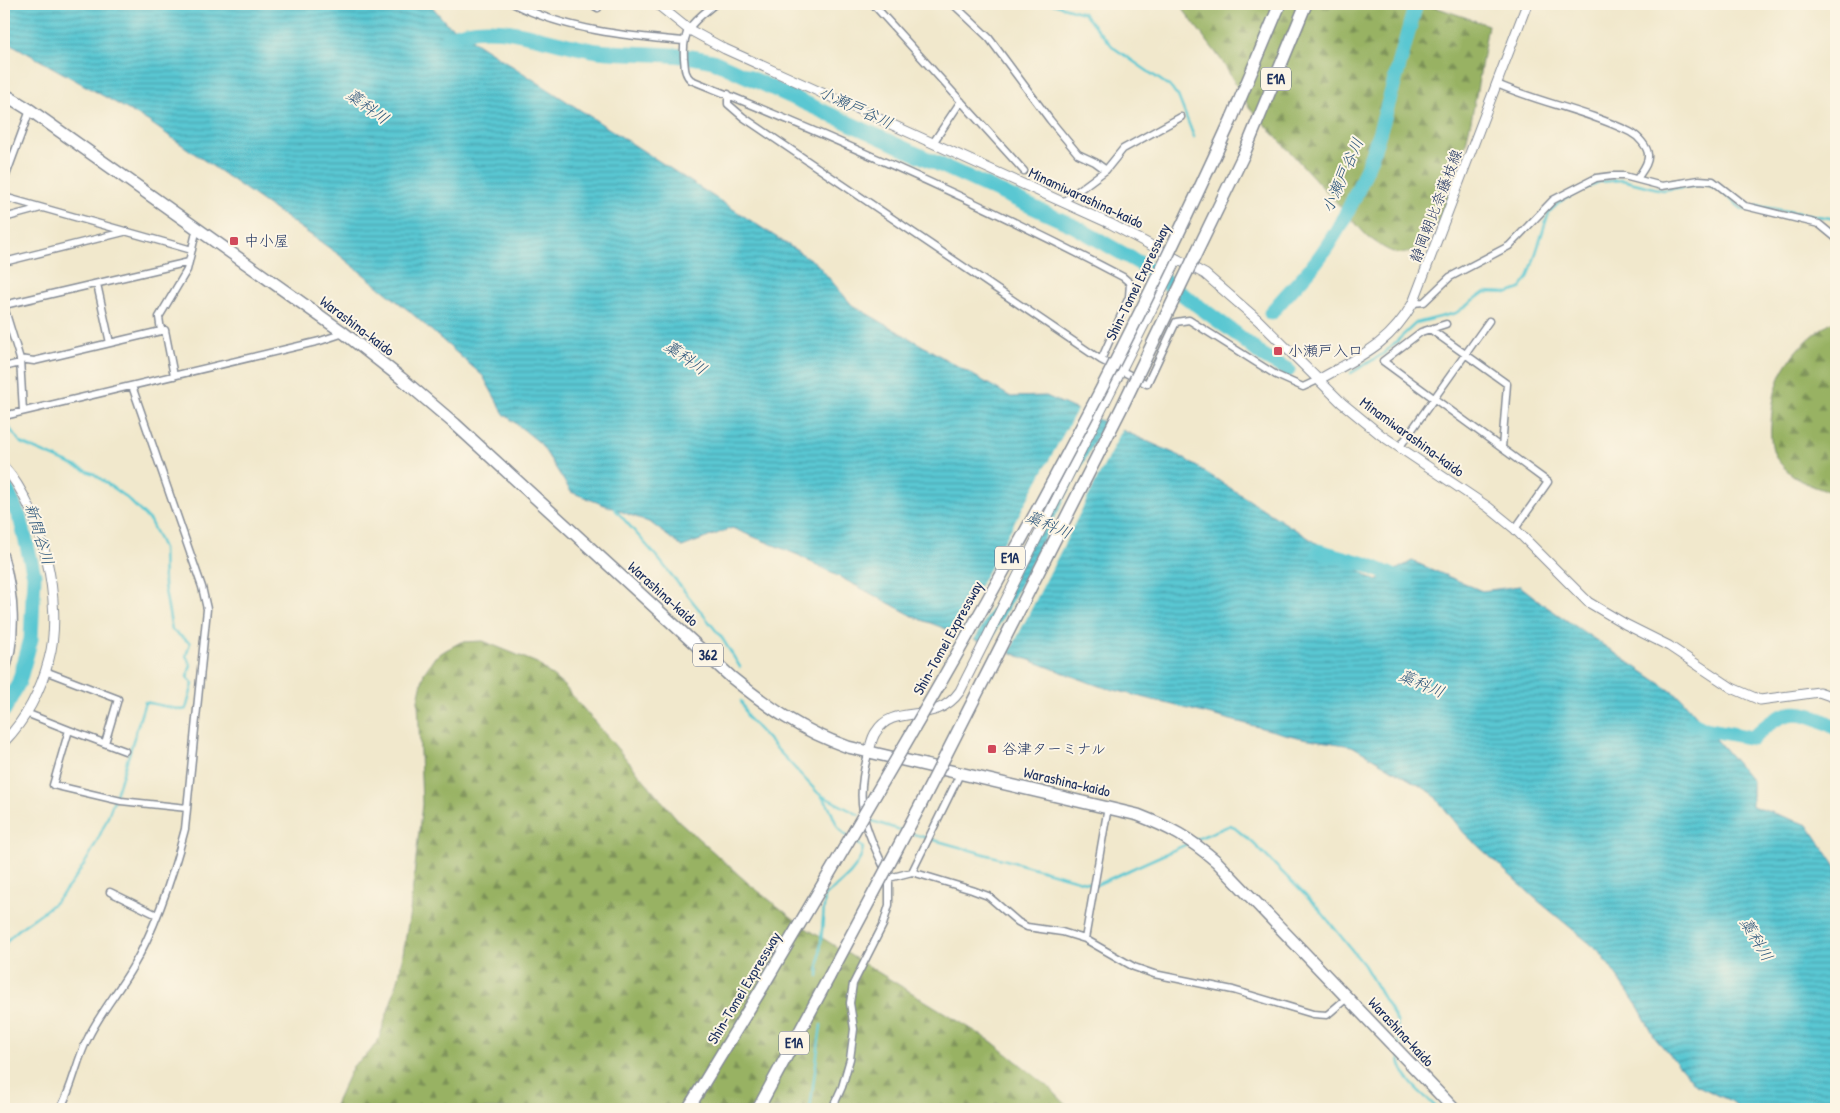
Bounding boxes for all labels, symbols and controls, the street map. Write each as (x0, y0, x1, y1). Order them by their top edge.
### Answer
road number: E1A (1261, 68, 1291, 90)
water label: 小瀬戸谷川 (815, 80, 897, 134)
water label: 藁科川 (342, 83, 394, 129)
water label: 小瀬戸谷川 (1316, 134, 1368, 216)
street label: 静岡朝比奈藤枝線 (1404, 146, 1467, 266)
street label: Minamiwarashina-kaido (1025, 162, 1147, 233)
street label: Shin-Tomei Expressway (1100, 220, 1175, 344)
place label: 中小屋 (244, 230, 289, 251)
marker: 中小屋 (228, 235, 240, 247)
street label: Warashina-kaido (316, 291, 399, 361)
water label: 藁科川 (660, 334, 712, 380)
place label: 小瀬戸入口 (1288, 340, 1363, 361)
marker: 小瀬戸入口 (1272, 345, 1284, 357)
street label: Minamiwarashina-kaido (1356, 392, 1469, 482)
water label: 新間谷川 (20, 500, 60, 568)
water label: 藁科川 (1023, 504, 1075, 544)
road number: E1A (995, 546, 1025, 570)
street label: Warashina-kaido (624, 556, 703, 631)
street label: Shin-Tomei Expressway (907, 577, 988, 699)
road number: 362 (693, 644, 723, 666)
water label: 藁科川 (1396, 663, 1448, 703)
place label: 谷津ターミナル (1002, 738, 1106, 759)
marker: 谷津ターミナル (986, 743, 998, 755)
street label: Warashina-kaido (1022, 761, 1112, 802)
water label: 藁科川 (1735, 913, 1779, 965)
street label: Shin-Tomei Expressway (702, 928, 785, 1048)
street label: Warashina-kaido (1364, 992, 1439, 1071)
road number: E1A (779, 1032, 809, 1054)

